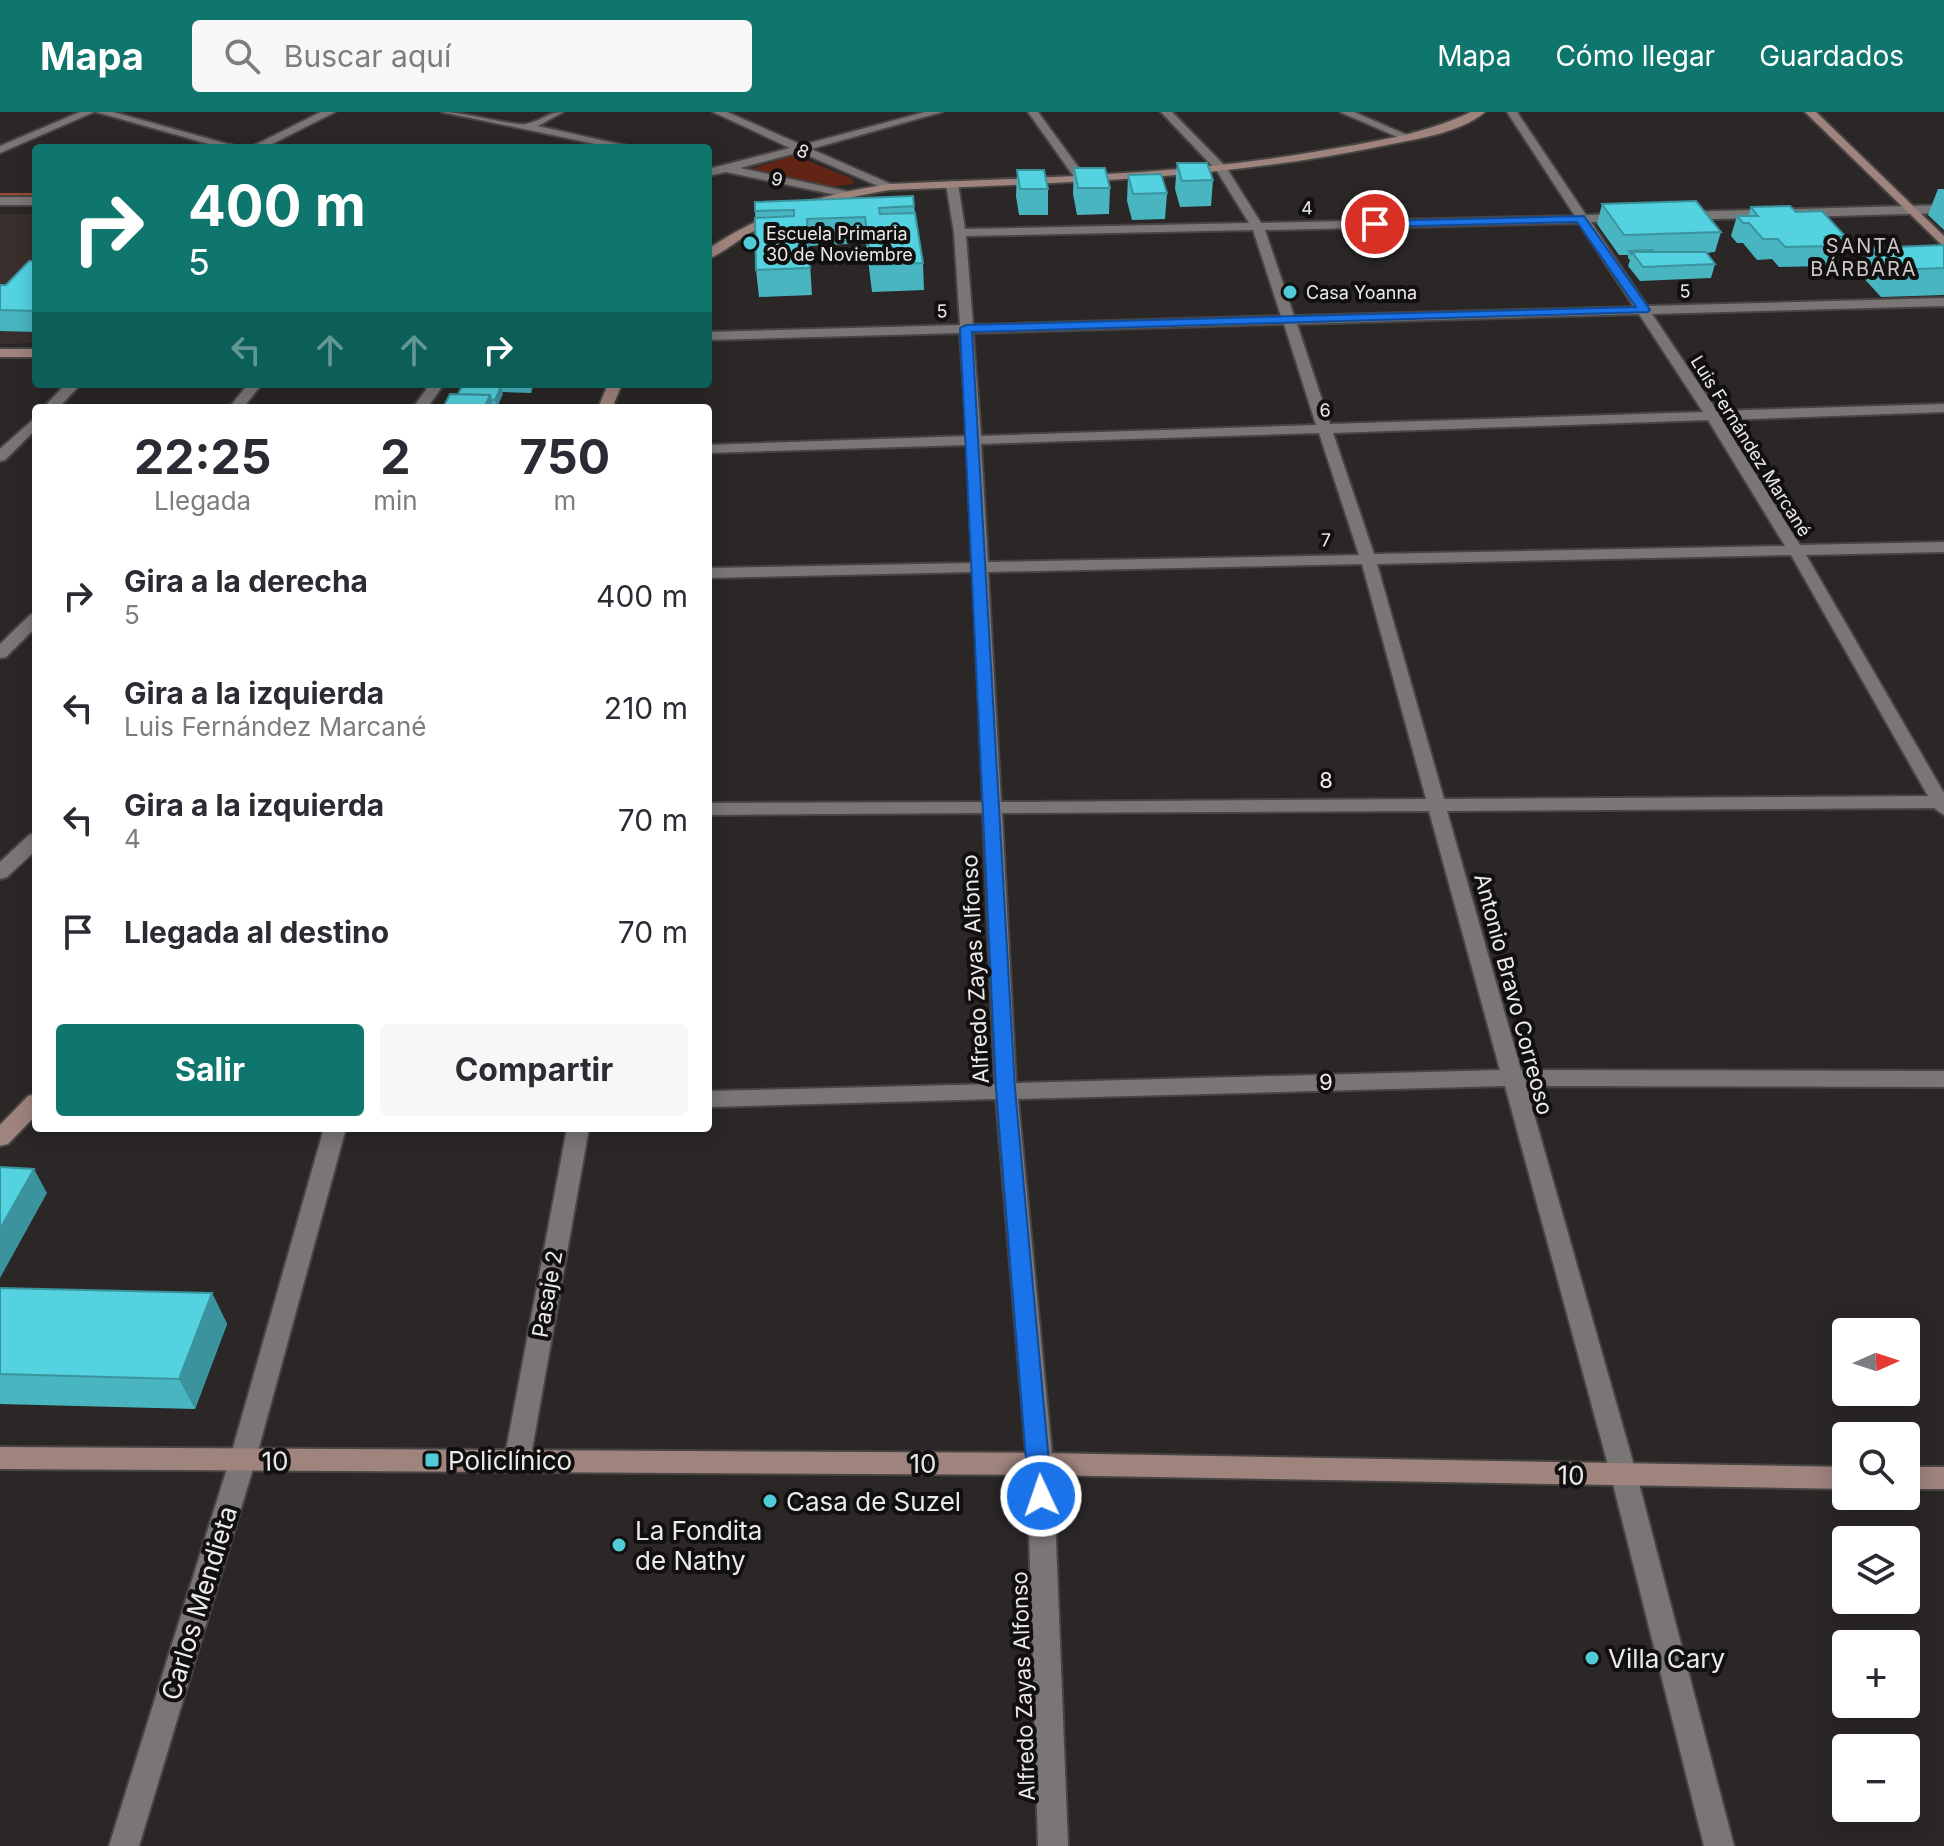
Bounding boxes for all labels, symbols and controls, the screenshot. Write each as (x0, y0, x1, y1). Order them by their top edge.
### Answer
search box (192, 20, 752, 92)
text: Mapa (40, 33, 144, 79)
icon: search (220, 34, 264, 78)
text: Buscar aquí (284, 38, 451, 74)
text: Mapa (1437, 39, 1511, 73)
text: Cómo llegar (1555, 39, 1715, 73)
text: Guardados (1759, 39, 1904, 73)
street label: 8 (794, 139, 812, 163)
street label: 9 (769, 168, 785, 190)
text: 400 m (188, 172, 366, 240)
icon: right (56, 176, 160, 280)
pin (1341, 190, 1409, 258)
street label: 4 (1301, 197, 1313, 219)
icon: arrive (1353, 202, 1397, 246)
place label: Escuela Primaria 30 de Noviembre (766, 223, 913, 265)
marker: Escuela Primaria 30 de Noviembre (741, 234, 759, 252)
district label: SANTA BÁRBARA (1810, 234, 1918, 281)
text: 5 (188, 240, 210, 284)
street label: 5 (1679, 280, 1691, 302)
place label: Casa Yoanna (1306, 282, 1417, 303)
marker: Casa Yoanna (1281, 283, 1299, 301)
street label: 5 (936, 300, 948, 322)
icon: left (224, 328, 268, 372)
icon: ahead (308, 328, 352, 372)
icon: ahead (392, 328, 436, 372)
icon: right (476, 328, 520, 372)
street label: Luis Fernández Marcané (1687, 352, 1815, 540)
street label: 6 (1319, 399, 1331, 421)
text: 22:25 (134, 427, 271, 486)
text: 2 (380, 427, 411, 486)
text: 750 (520, 427, 610, 486)
text: Llegada (154, 485, 251, 516)
text: min (373, 485, 418, 516)
text: m (553, 485, 576, 516)
street label: 7 (1321, 529, 1331, 551)
text: Gira a la derecha (124, 563, 368, 599)
icon: right (56, 574, 100, 618)
text: 400 m (596, 578, 688, 614)
text: 5 (124, 599, 140, 630)
text: Gira a la izquierda (124, 675, 384, 711)
icon: left (56, 686, 100, 730)
text: 210 m (604, 690, 688, 726)
text: Luis Fernández Marcané (124, 711, 426, 742)
street label: 8 (1319, 767, 1333, 793)
text: Gira a la izquierda (124, 787, 384, 823)
icon: left (56, 798, 100, 842)
text: 70 m (618, 802, 688, 838)
text: 4 (124, 823, 141, 854)
street label: Alfredo Zayas Alfonso (956, 854, 994, 1084)
street label: Antonio Bravo Correoso (1469, 871, 1559, 1117)
icon: arrive (56, 910, 100, 954)
text: Llegada al destino (124, 914, 389, 950)
text: 70 m (618, 914, 688, 950)
button: Salir (56, 1024, 364, 1116)
button: Compartir (380, 1024, 688, 1116)
street label: 9 (1319, 1069, 1333, 1095)
street label: Pasaje 2 (527, 1248, 567, 1340)
north arrow (1832, 1318, 1920, 1406)
map controls (1832, 1318, 1920, 1822)
button: search (1832, 1422, 1920, 1510)
street label: 10 (261, 1445, 289, 1477)
place label: Policlínico (448, 1445, 572, 1476)
street label: 10 (910, 1448, 936, 1479)
marker: Policlínico (423, 1451, 441, 1469)
position arrow (999, 1454, 1083, 1538)
street label: 10 (1557, 1459, 1585, 1491)
place label: Casa de Suzel (786, 1486, 961, 1517)
marker: Casa de Suzel (761, 1492, 779, 1510)
street label: Carlos Mendieta (155, 1502, 243, 1704)
place label: La Fondita de Nathy (635, 1515, 762, 1576)
button: layers (1832, 1526, 1920, 1614)
marker: La Fondita de Nathy (610, 1536, 628, 1554)
street label: Alfredo Zayas Alfonso (1006, 1571, 1040, 1801)
button: + (1832, 1630, 1920, 1718)
place label: Villa Cary (1608, 1643, 1725, 1674)
marker: Villa Cary (1583, 1649, 1601, 1667)
button: − (1832, 1734, 1920, 1822)

